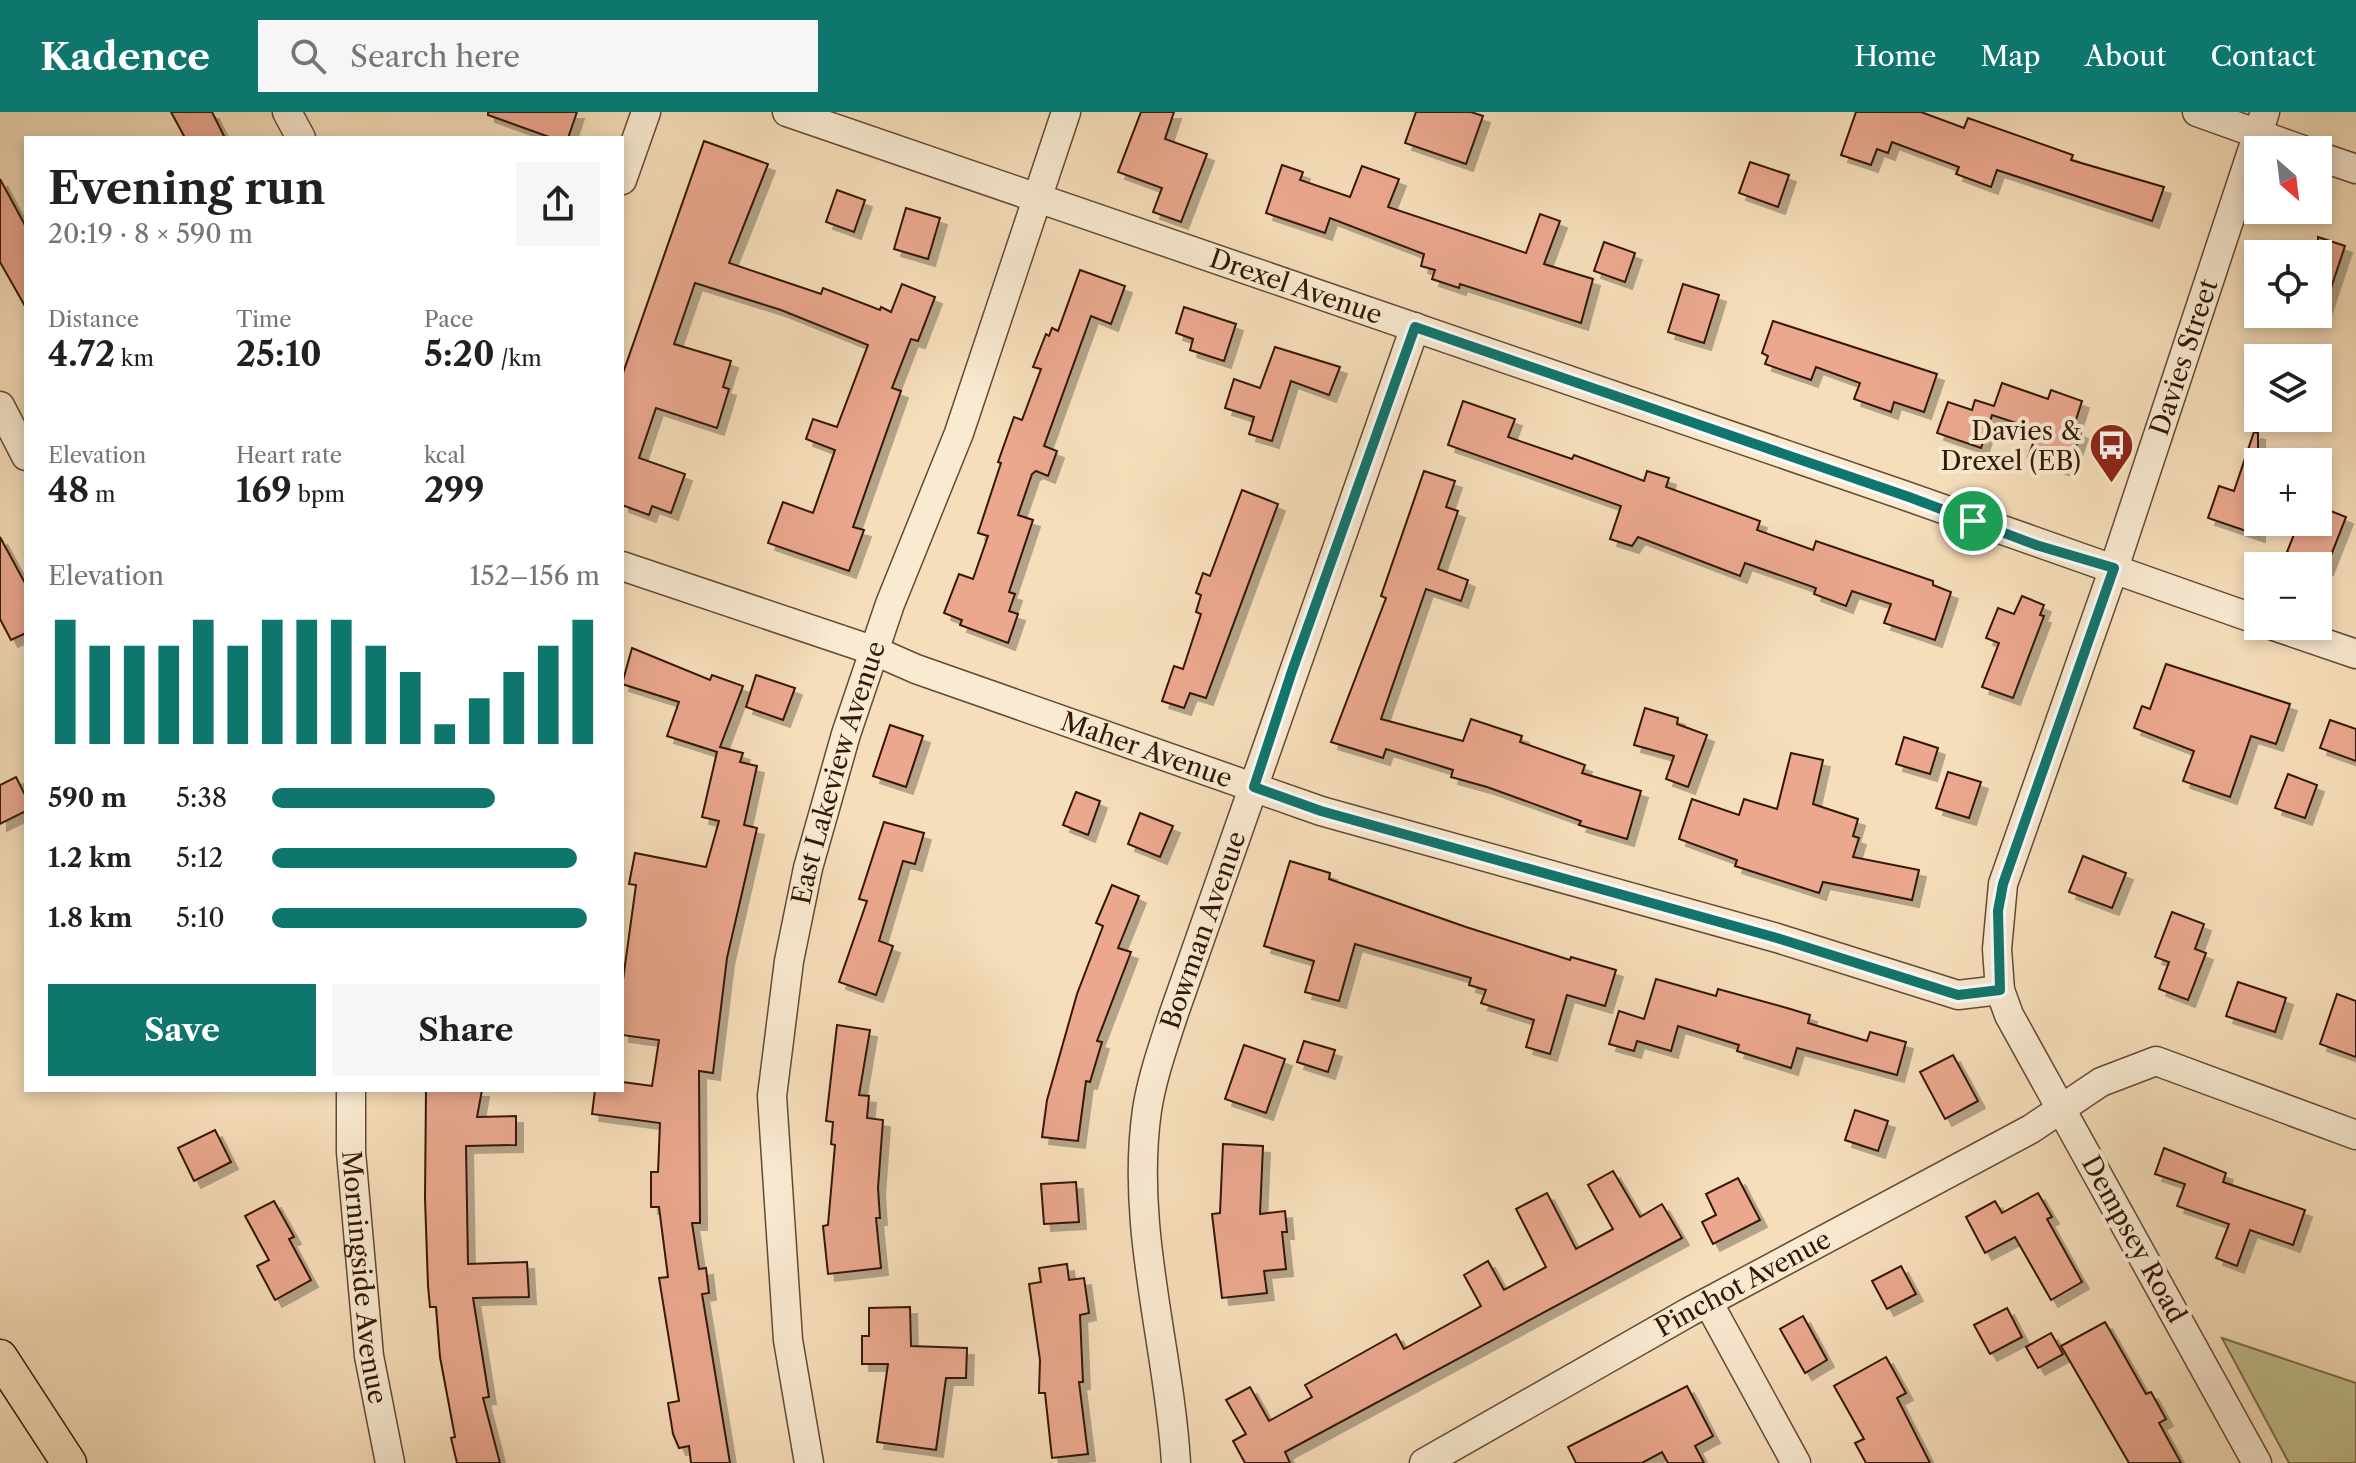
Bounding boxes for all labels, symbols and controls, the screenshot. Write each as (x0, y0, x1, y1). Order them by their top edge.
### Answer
search box (258, 20, 818, 92)
text: Kadence (40, 33, 210, 80)
icon: search (286, 34, 330, 78)
text: Search here (350, 38, 520, 75)
text: Home (1854, 39, 1936, 73)
text: Map (1980, 39, 2040, 73)
text: About (2084, 39, 2166, 73)
text: Contact (2210, 39, 2316, 73)
north arrow (2244, 136, 2332, 224)
map controls (2244, 136, 2332, 640)
text: Evening run (48, 161, 325, 215)
button: share (516, 162, 600, 246)
text: 20:19 · 8 × 590 m (48, 218, 253, 250)
button: locate (2244, 240, 2332, 328)
street label: Drexel Avenue (1205, 242, 1386, 331)
street label: Davies Street (2143, 274, 2225, 439)
text: Distance (48, 306, 139, 333)
text: Time (236, 306, 292, 333)
text: Pace (424, 306, 474, 333)
text: 4.72 (48, 333, 115, 375)
text: 25:10 (236, 333, 322, 375)
text: 5:20 (424, 333, 495, 375)
button: layers (2244, 344, 2332, 432)
text: km (115, 345, 154, 372)
text: /km (495, 345, 542, 372)
place label: Davies & Drexel (EB) (1941, 415, 2081, 477)
bus stop icon: Davies & Drexel (EB) (2088, 422, 2136, 485)
text: Elevation (48, 442, 146, 469)
text: Heart rate (236, 442, 342, 469)
text: kcal (424, 442, 466, 469)
button: + (2244, 448, 2332, 536)
text: 48 (48, 469, 89, 511)
text: 169 (236, 469, 292, 511)
text: 299 (424, 469, 485, 511)
text: m (89, 481, 115, 508)
text: bpm (292, 481, 345, 508)
pin (1939, 487, 2007, 555)
icon: arrive (1951, 499, 1995, 543)
button: − (2244, 552, 2332, 640)
text: Elevation (48, 560, 164, 592)
text: 152–156 m (470, 560, 600, 592)
street label: East Lakeview Avenue (785, 637, 892, 907)
street label: Maher Avenue (1057, 705, 1237, 795)
text: 590 m (48, 782, 127, 814)
text: 5:38 (176, 782, 227, 814)
street label: Bowman Avenue (1154, 827, 1253, 1033)
text: 1.2 km (48, 842, 132, 874)
text: 5:12 (176, 842, 223, 874)
text: 1.8 km (48, 902, 132, 934)
text: 5:10 (176, 902, 225, 934)
button: Save (48, 984, 316, 1076)
button: Share (332, 984, 600, 1076)
street label: Morningside Avenue (335, 1149, 394, 1407)
street label: Dempsey Road (2075, 1150, 2193, 1328)
street label: Pinchot Avenue (1649, 1223, 1836, 1344)

